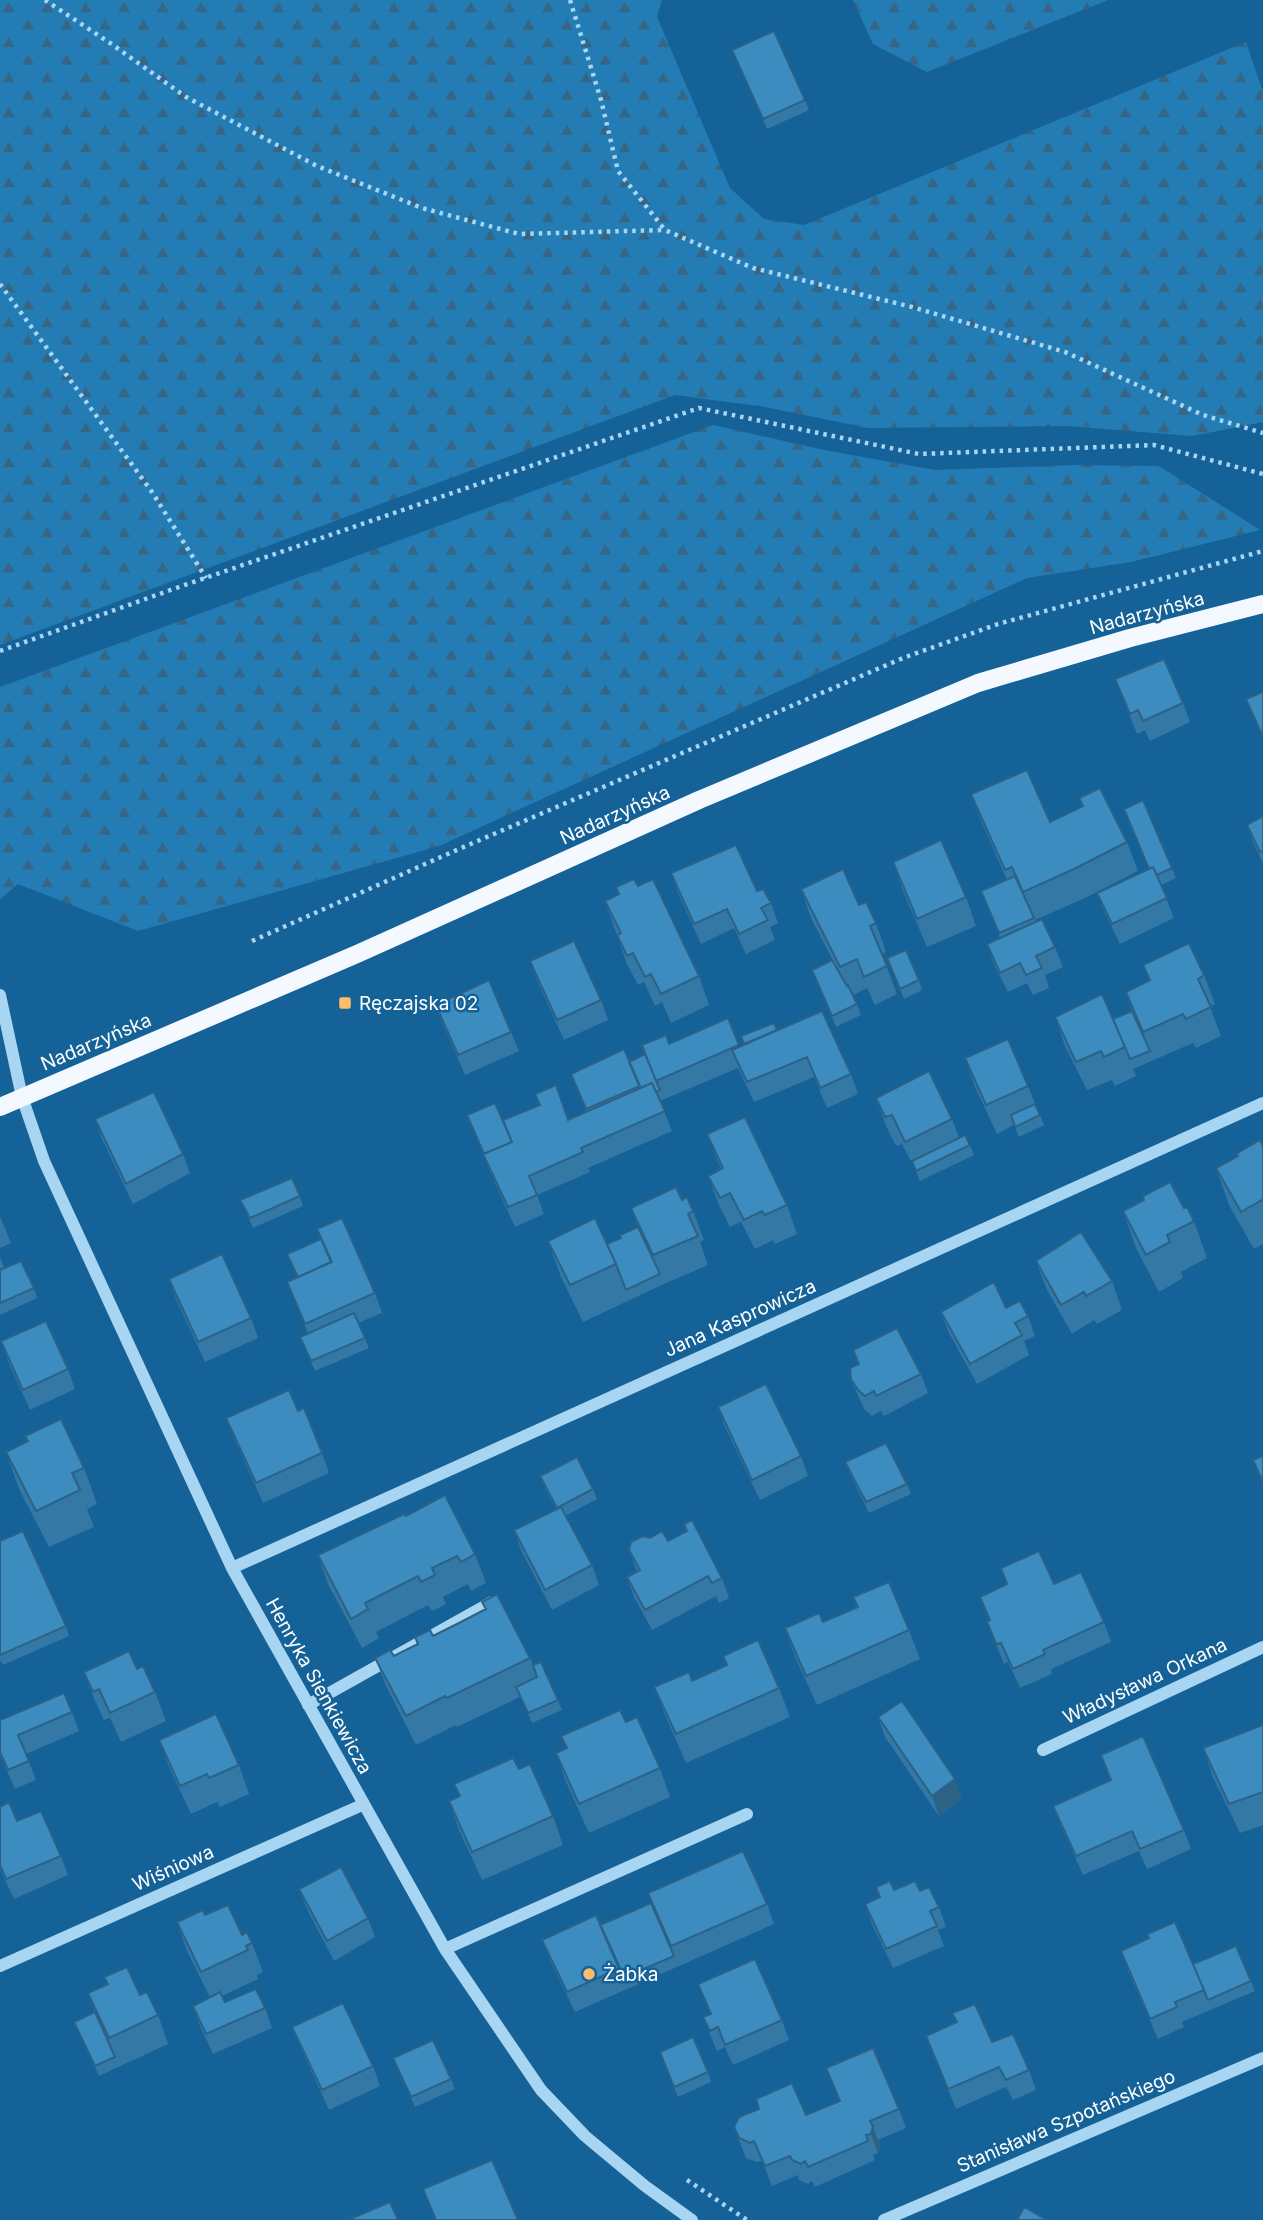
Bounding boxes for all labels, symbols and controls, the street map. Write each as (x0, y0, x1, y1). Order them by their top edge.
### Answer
street label: Nadarzyńska (1087, 587, 1207, 639)
street label: Nadarzyńska (556, 781, 674, 849)
place label: Ręczajska 02 (359, 992, 478, 1015)
marker: Ręczajska 02 (337, 995, 353, 1011)
street label: Nadarzyńska (37, 1008, 155, 1076)
street label: Jana Kasprowicza (661, 1274, 819, 1362)
street label: Henryka Sienkiewicza (261, 1594, 377, 1778)
street label: Władysława Orkana (1059, 1633, 1231, 1729)
street label: Wiśniowa (129, 1840, 217, 1896)
place label: Żabka (603, 1963, 658, 1986)
marker: Żabka (581, 1966, 597, 1982)
street label: Stanisława Szpotańskiego (953, 2065, 1179, 2177)

